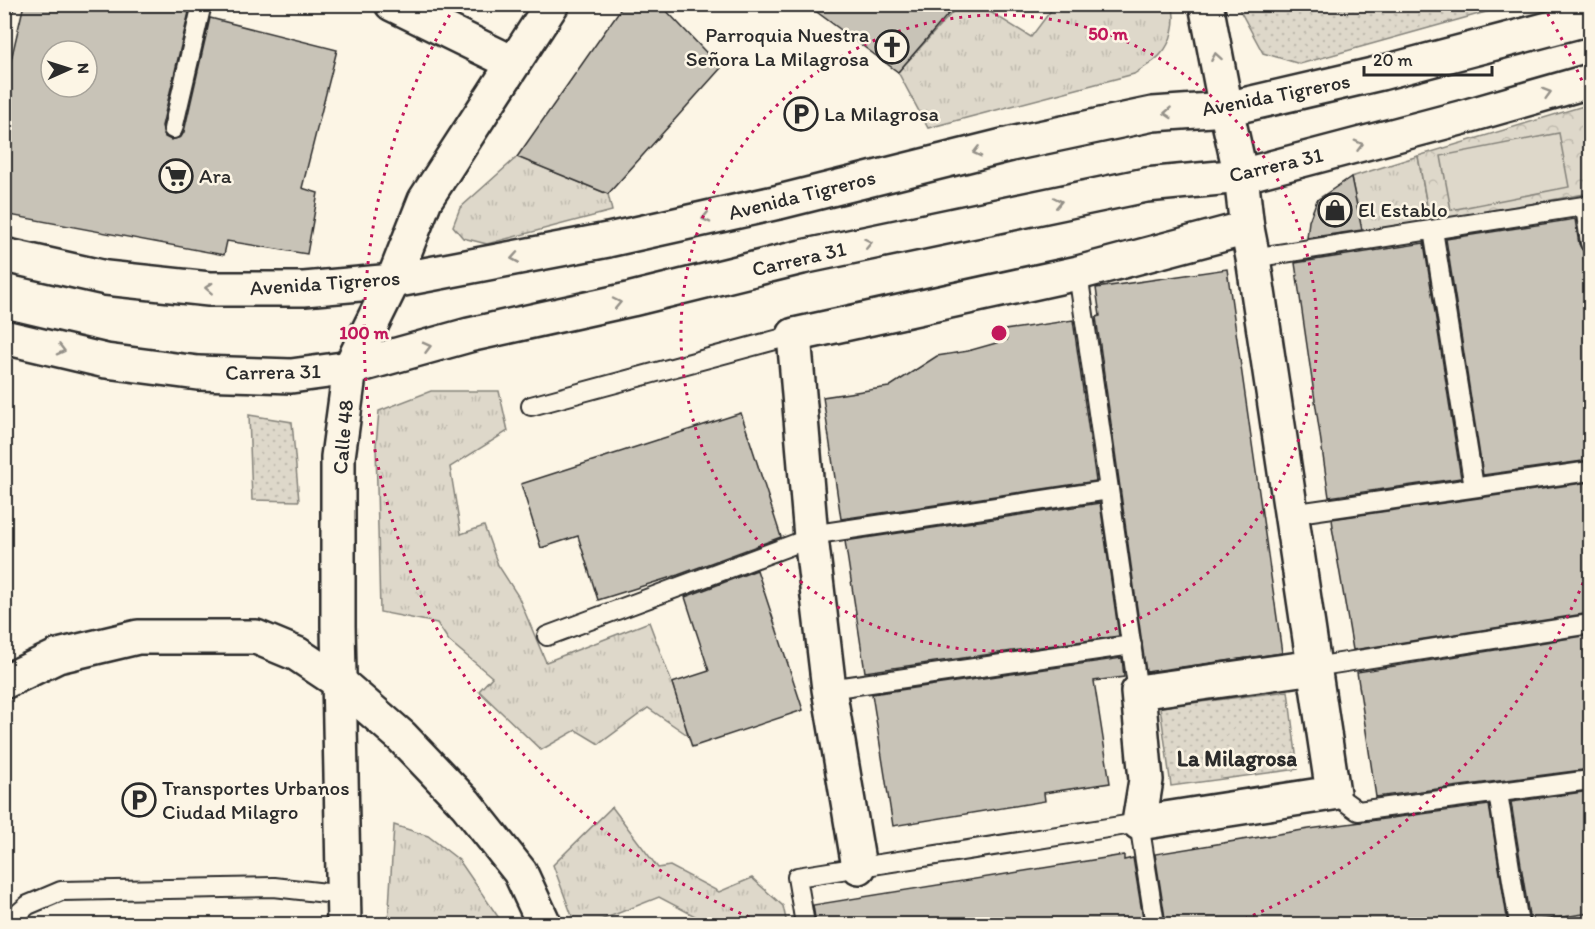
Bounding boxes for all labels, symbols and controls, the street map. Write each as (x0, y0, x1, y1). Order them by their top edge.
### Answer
place label: Parroquia Nuestra Señora La Milagrosa (686, 22, 869, 71)
text: 50 m (1088, 23, 1129, 45)
church icon: Parroquia Nuestra Señora La Milagrosa (874, 29, 910, 65)
north arrow (39, 39, 99, 99)
scale bar (1364, 39, 1492, 77)
text: 20 m (1373, 49, 1413, 71)
one-way arrow (1210, 52, 1223, 62)
text: N (74, 62, 93, 74)
street label: Avenida Tigreros (1200, 68, 1352, 121)
one-way arrow (1542, 88, 1552, 101)
parking icon: La Milagrosa (783, 96, 819, 132)
place label: La Milagrosa (824, 101, 939, 126)
one-way arrow (1163, 107, 1172, 120)
one-way arrow (1353, 140, 1364, 152)
street label: Carrera 31 (1226, 141, 1326, 187)
one-way arrow (972, 145, 982, 158)
supermarket icon: Ara (158, 158, 194, 194)
place label: Ara (199, 163, 232, 188)
street label: Avenida Tigreros (726, 164, 878, 225)
shop icon: El Establo (1317, 192, 1353, 228)
one-way arrow (1053, 196, 1063, 209)
place label: El Establo (1358, 197, 1448, 222)
one-way arrow (701, 211, 711, 224)
street label: Carrera 31 (749, 235, 849, 281)
one-way arrow (862, 237, 872, 250)
one-way arrow (510, 251, 519, 263)
street label: Avenida Tigreros (249, 265, 401, 300)
one-way arrow (205, 282, 214, 295)
one-way arrow (611, 297, 621, 310)
text: 100 m (339, 322, 390, 344)
centre of rings (989, 323, 1009, 343)
one-way arrow (421, 342, 432, 354)
one-way arrow (56, 343, 66, 356)
street label: Carrera 31 (225, 358, 321, 385)
street label: Calle 48 (327, 398, 358, 475)
district label: La Milagrosa (1177, 745, 1297, 772)
place label: Transportes Urbanos Ciudad Milagro (162, 775, 350, 824)
parking icon: Transportes Urbanos Ciudad Milagro (121, 782, 157, 818)

